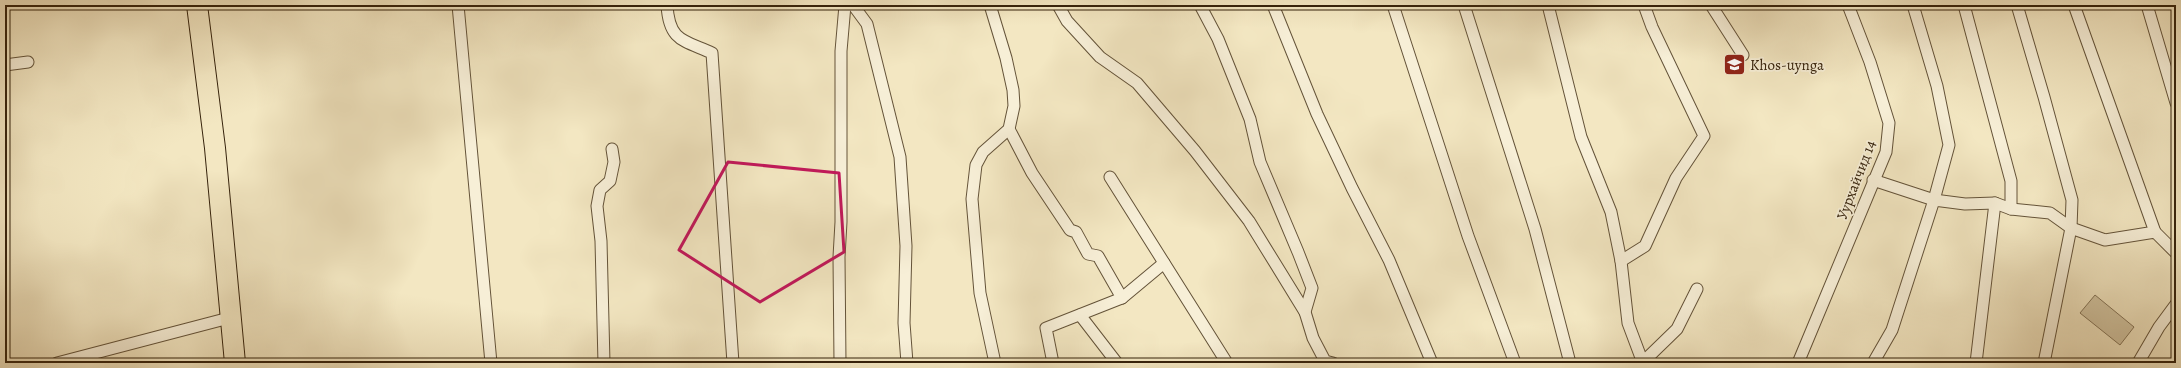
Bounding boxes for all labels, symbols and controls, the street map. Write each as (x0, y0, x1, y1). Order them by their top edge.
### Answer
school or university icon: Khos-uynga (1722, 52, 1748, 78)
place label: Khos-uynga (1750, 55, 1824, 75)
street label: Уурхайчид 14 (1832, 137, 1880, 223)

